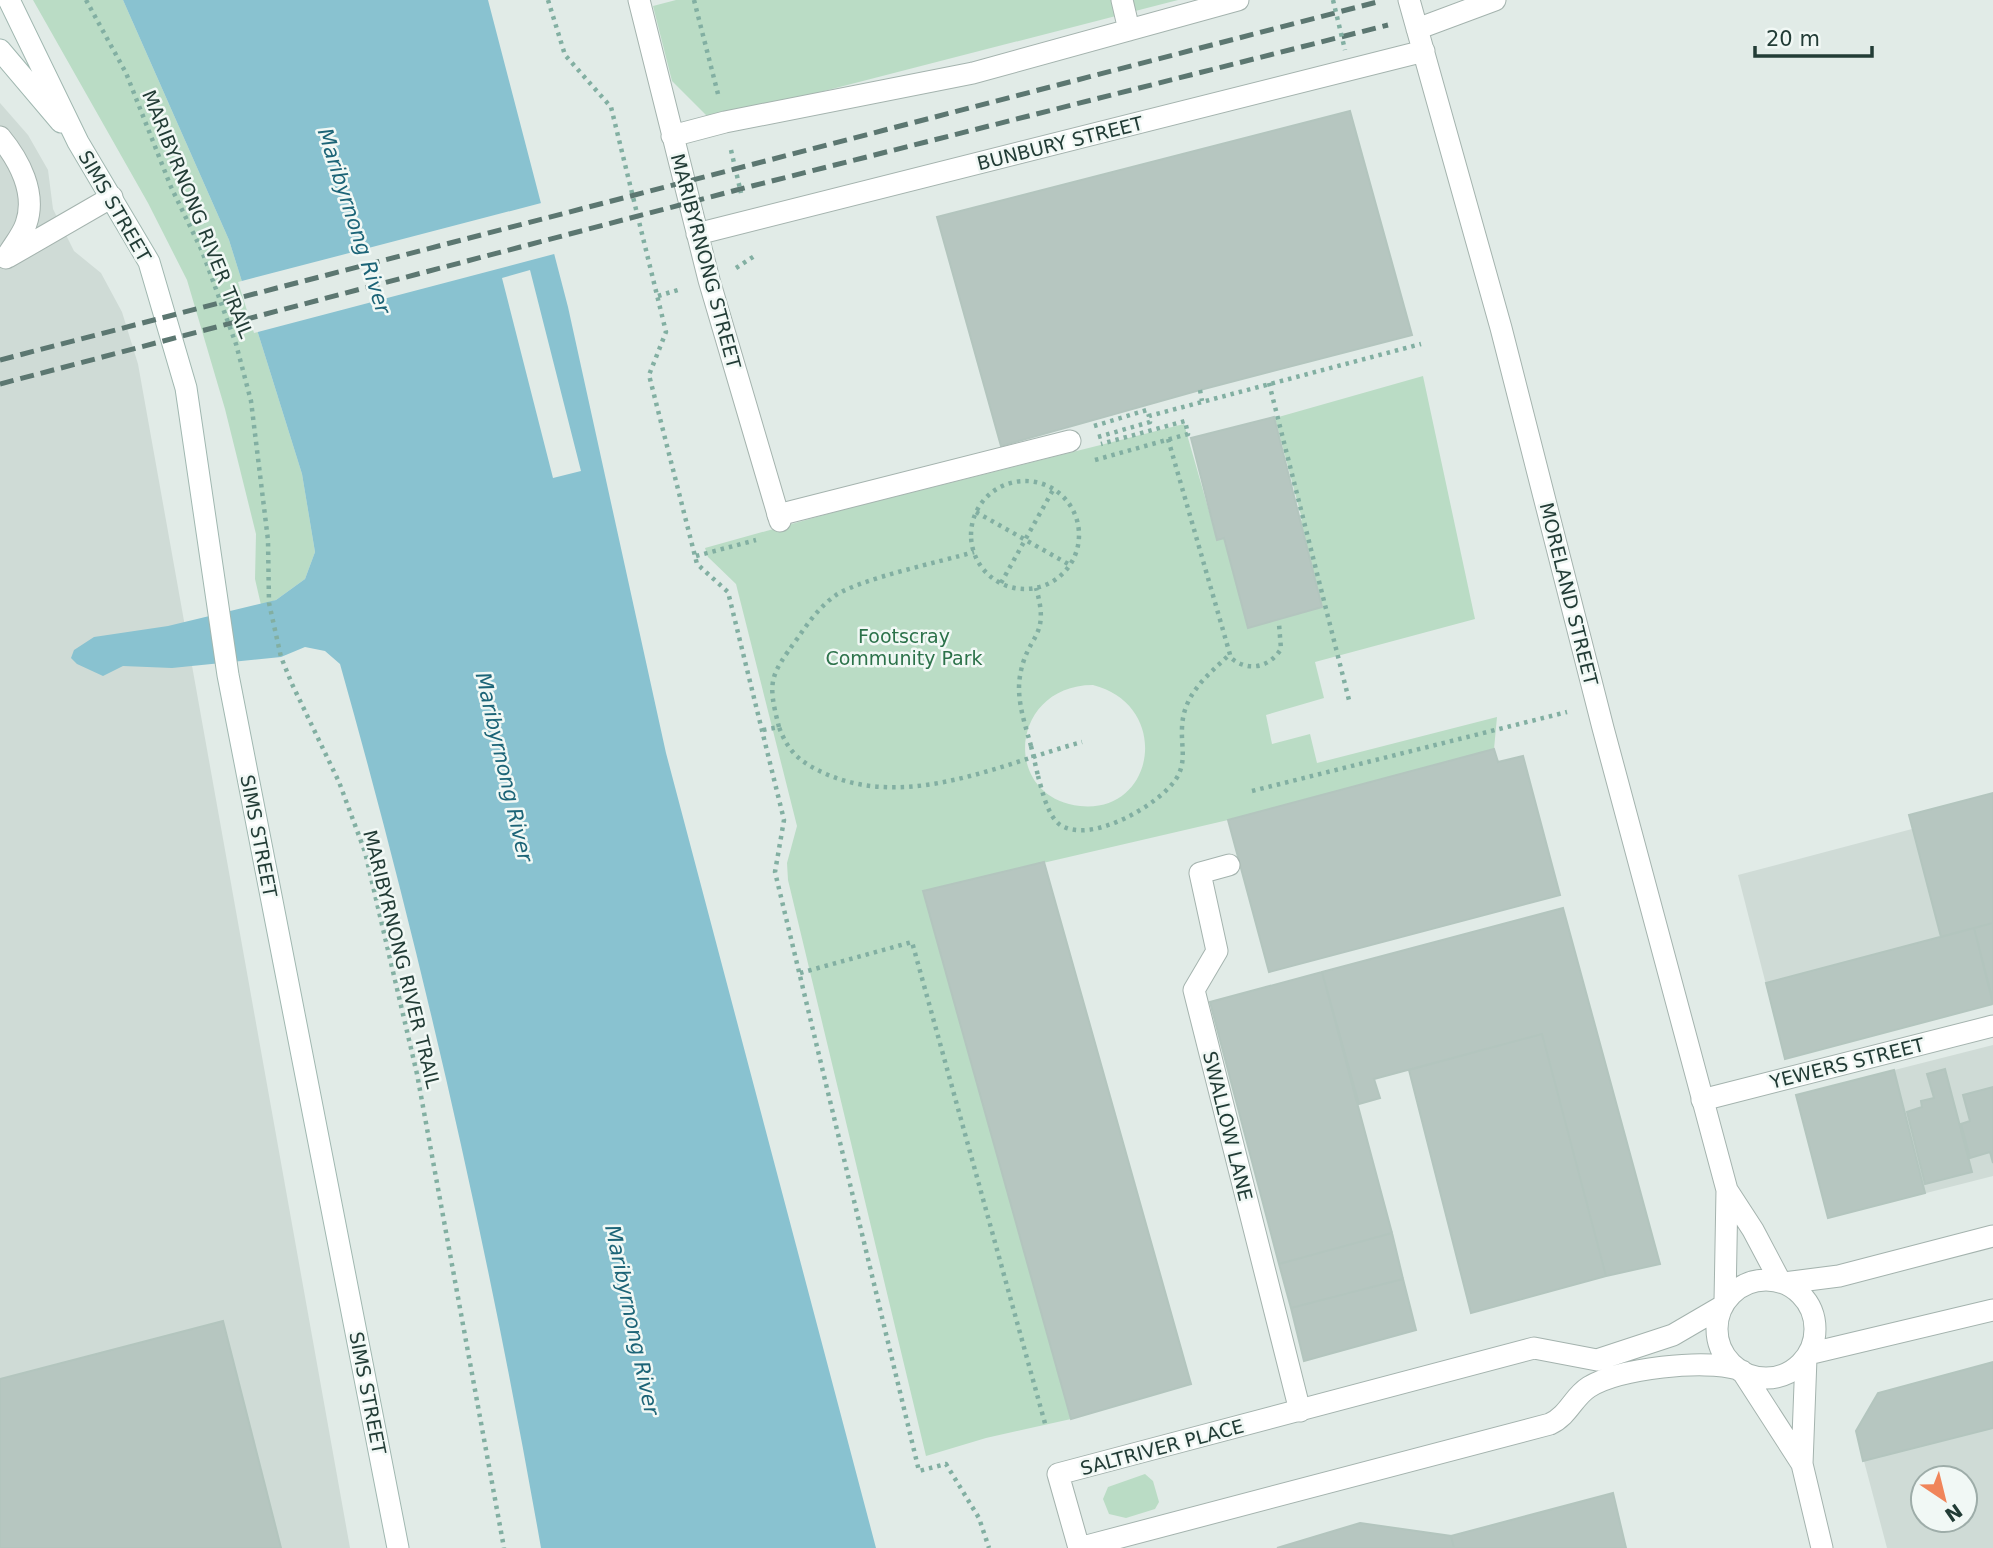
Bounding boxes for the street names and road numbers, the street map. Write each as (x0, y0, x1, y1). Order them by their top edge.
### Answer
street label: MARIBYRNONG RIVER TRAIL (138, 87, 258, 342)
street label: BUNBURY STREET (975, 112, 1146, 174)
street label: SIMS STREET (74, 147, 156, 266)
street label: MARIBYRNONG STREET (667, 151, 745, 371)
street label: MORELAND STREET (1536, 500, 1603, 688)
street label: SIMS STREET (236, 773, 282, 900)
street label: MARIBYRNONG RIVER TRAIL (359, 828, 445, 1091)
street label: YEWERS STREET (1767, 1033, 1927, 1093)
street label: SWALLOW LANE (1199, 1049, 1257, 1203)
street label: SIMS STREET (345, 1330, 391, 1457)
street label: SALTRIVER PLACE (1078, 1415, 1246, 1479)

